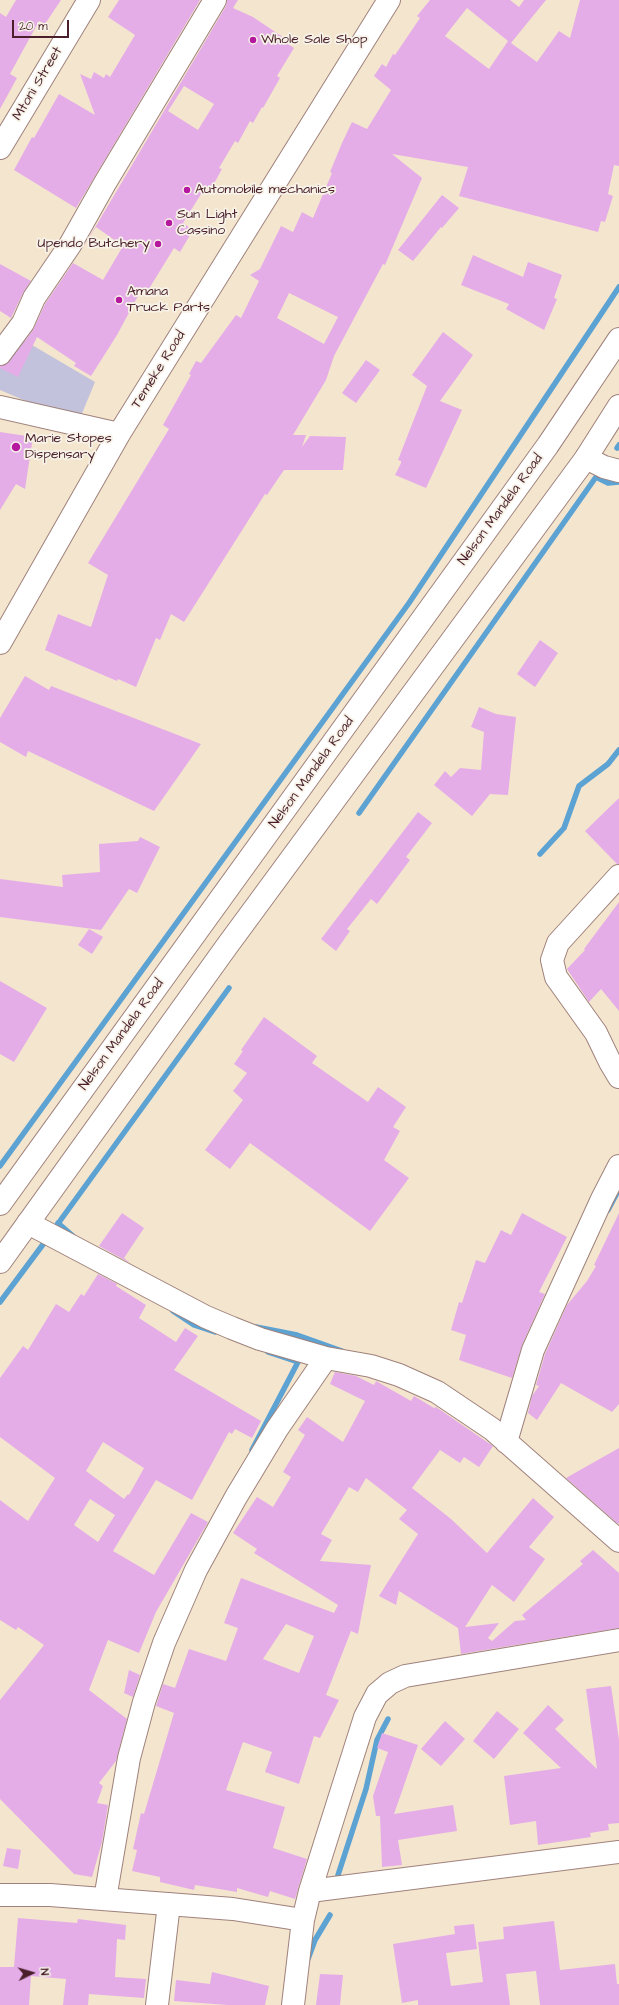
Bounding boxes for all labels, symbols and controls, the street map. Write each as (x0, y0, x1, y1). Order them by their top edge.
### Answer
scale bar (14, 12, 71, 38)
text: 20 m (19, 18, 48, 35)
place label: Whole Sale Shop (261, 32, 367, 48)
marker: Whole Sale Shop (248, 35, 258, 45)
street label: Mtoni Street (9, 44, 67, 124)
place label: Automobile mechanics (195, 182, 335, 198)
marker: Automobile mechanics (182, 185, 192, 195)
place label: Sun Light Cassino (177, 207, 237, 240)
marker: Sun Light Cassino (164, 218, 174, 228)
place label: Upendo Butchery (38, 236, 150, 252)
marker: Upendo Butchery (153, 239, 163, 249)
place label: Amana Truck Parts (127, 284, 210, 316)
marker: Amana Truck Parts (114, 295, 124, 305)
street label: Temeke Road (128, 328, 190, 412)
place label: Marie Stopes Dispensary (25, 431, 112, 464)
marker: Marie Stopes Dispensary (10, 441, 22, 453)
street label: Nelson Mandela Road (455, 451, 547, 569)
street label: Nelson Mandela Road (266, 714, 358, 832)
street label: Nelson Mandela Road (76, 976, 168, 1094)
north arrow (12, 1953, 52, 1993)
text: N (37, 1968, 52, 1976)

